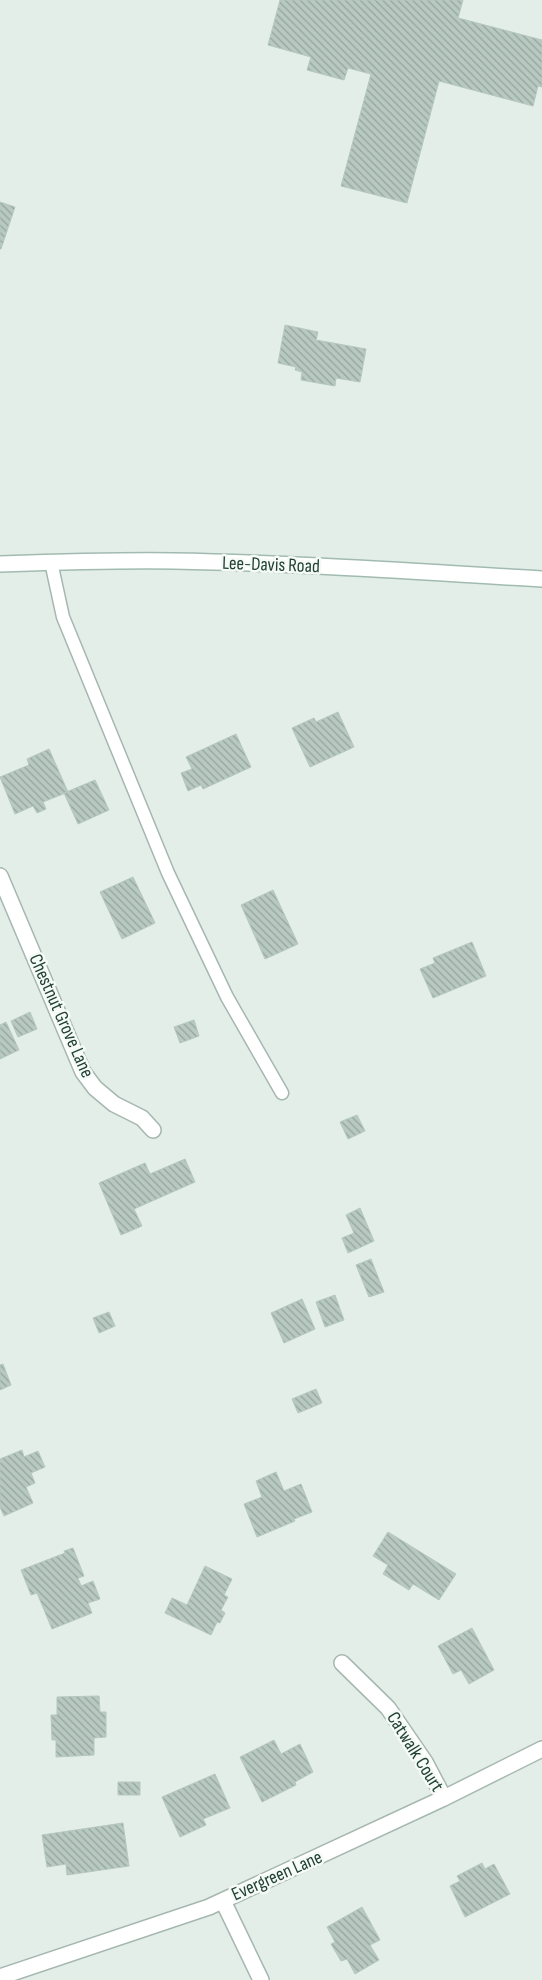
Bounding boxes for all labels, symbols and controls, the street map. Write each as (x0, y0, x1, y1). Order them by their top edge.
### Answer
street label: Lee-Davis Road (222, 552, 320, 578)
street label: Chestnut Grove Lane (23, 951, 99, 1081)
street label: Catwalk Court (381, 1708, 449, 1796)
street label: Evergreen Lane (228, 1846, 326, 1906)

